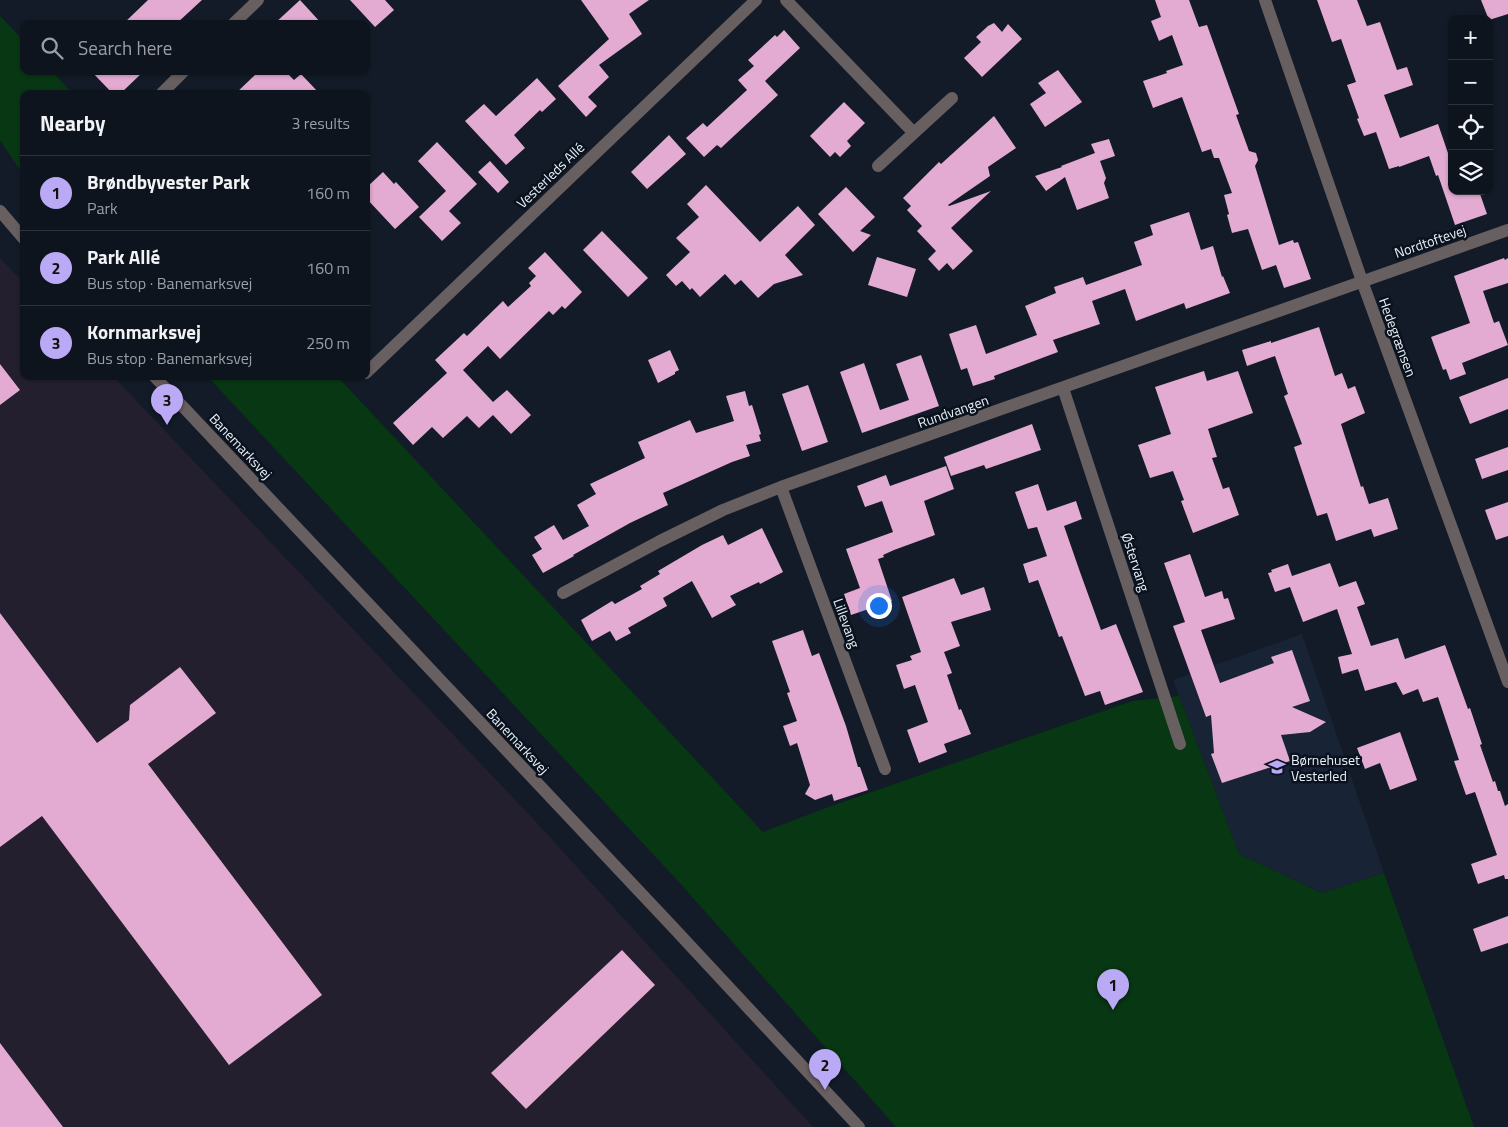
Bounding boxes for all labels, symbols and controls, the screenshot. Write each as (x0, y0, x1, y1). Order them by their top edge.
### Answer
map controls (1448, 15, 1493, 195)
button: + (1448, 15, 1493, 60)
search box (20, 20, 370, 75)
text: Search here (78, 33, 172, 62)
icon: search (38, 34, 66, 62)
button: − (1448, 60, 1493, 105)
button: locate (1448, 105, 1493, 150)
text: Nearby (40, 107, 105, 139)
text: 3 results (291, 111, 350, 135)
street label: Vesterleds Allé (511, 137, 589, 213)
button: layers (1448, 150, 1493, 195)
text: Brøndbyvester Park (87, 167, 250, 196)
text: 1 (52, 181, 60, 205)
text: 160 m (306, 181, 350, 205)
text: Park (87, 196, 118, 220)
street label: Nordtoftevej (1391, 219, 1469, 263)
text: Park Allé (87, 242, 160, 271)
text: 2 (52, 256, 60, 280)
text: 160 m (306, 256, 350, 280)
text: Bus stop · Banemarksvej (87, 271, 252, 295)
street label: Hedegrænsen (1374, 294, 1422, 380)
text: Kornmarksvej (87, 317, 201, 346)
text: 3 (52, 331, 60, 355)
text: 250 m (306, 331, 350, 355)
text: Bus stop · Banemarksvej (87, 346, 252, 370)
pin: 3 (151, 384, 183, 425)
street label: Rundvangen (915, 389, 991, 433)
street label: Banemarksvej (205, 408, 277, 484)
street label: Østervang (1117, 530, 1155, 594)
your location (866, 593, 892, 619)
street label: Lillevang (828, 595, 866, 651)
street label: Banemarksvej (482, 703, 554, 779)
place label: Børnehuset Vesterled (1291, 749, 1360, 786)
school or university icon: Børnehuset Vesterled (1267, 757, 1287, 777)
pin: 1 (1097, 969, 1129, 1010)
pin: 2 (809, 1049, 841, 1090)

